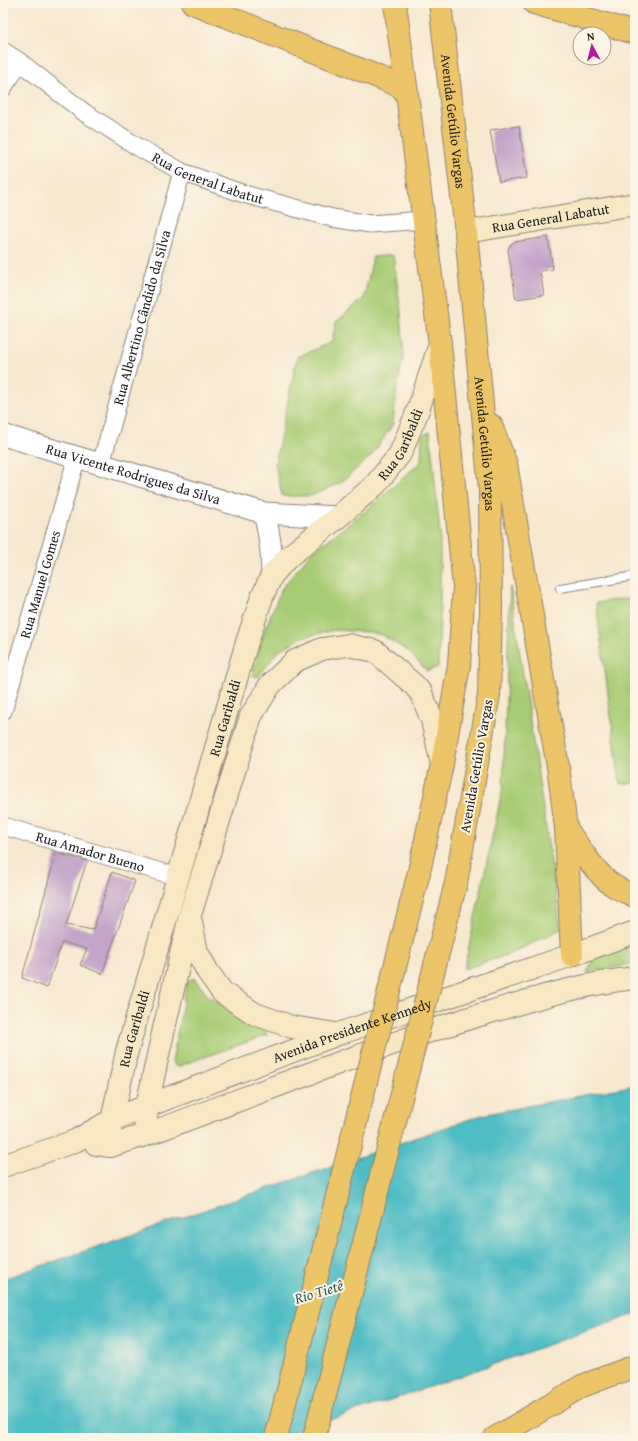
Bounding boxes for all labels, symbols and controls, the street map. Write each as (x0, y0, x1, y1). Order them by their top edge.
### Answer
north arrow (572, 26, 612, 66)
text: N (586, 28, 596, 44)
street label: Avenida Getúlio Vargas (436, 53, 471, 190)
street label: Rua General Labatut (149, 147, 266, 209)
street label: Rua General Labatut (491, 198, 611, 238)
street label: Rua Albertino Cândido da Silva (108, 227, 176, 407)
street label: Avenida Getúlio Vargas (469, 375, 500, 511)
street label: Rua Garibaldi (373, 406, 428, 484)
street label: Rua Vicente Rodrigues da Silva (44, 438, 223, 510)
street label: Rua Manuel Gomes (15, 528, 65, 641)
street label: Rua Garibaldi (204, 677, 246, 759)
street label: Avenida Getúlio Vargas (454, 698, 498, 834)
street label: Rua Amador Bueno (34, 826, 147, 877)
street label: Rua Garibaldi (114, 988, 154, 1069)
street label: Avenida Presidente Kennedy (270, 993, 434, 1068)
water label: Rio Tietê (291, 1274, 347, 1309)

